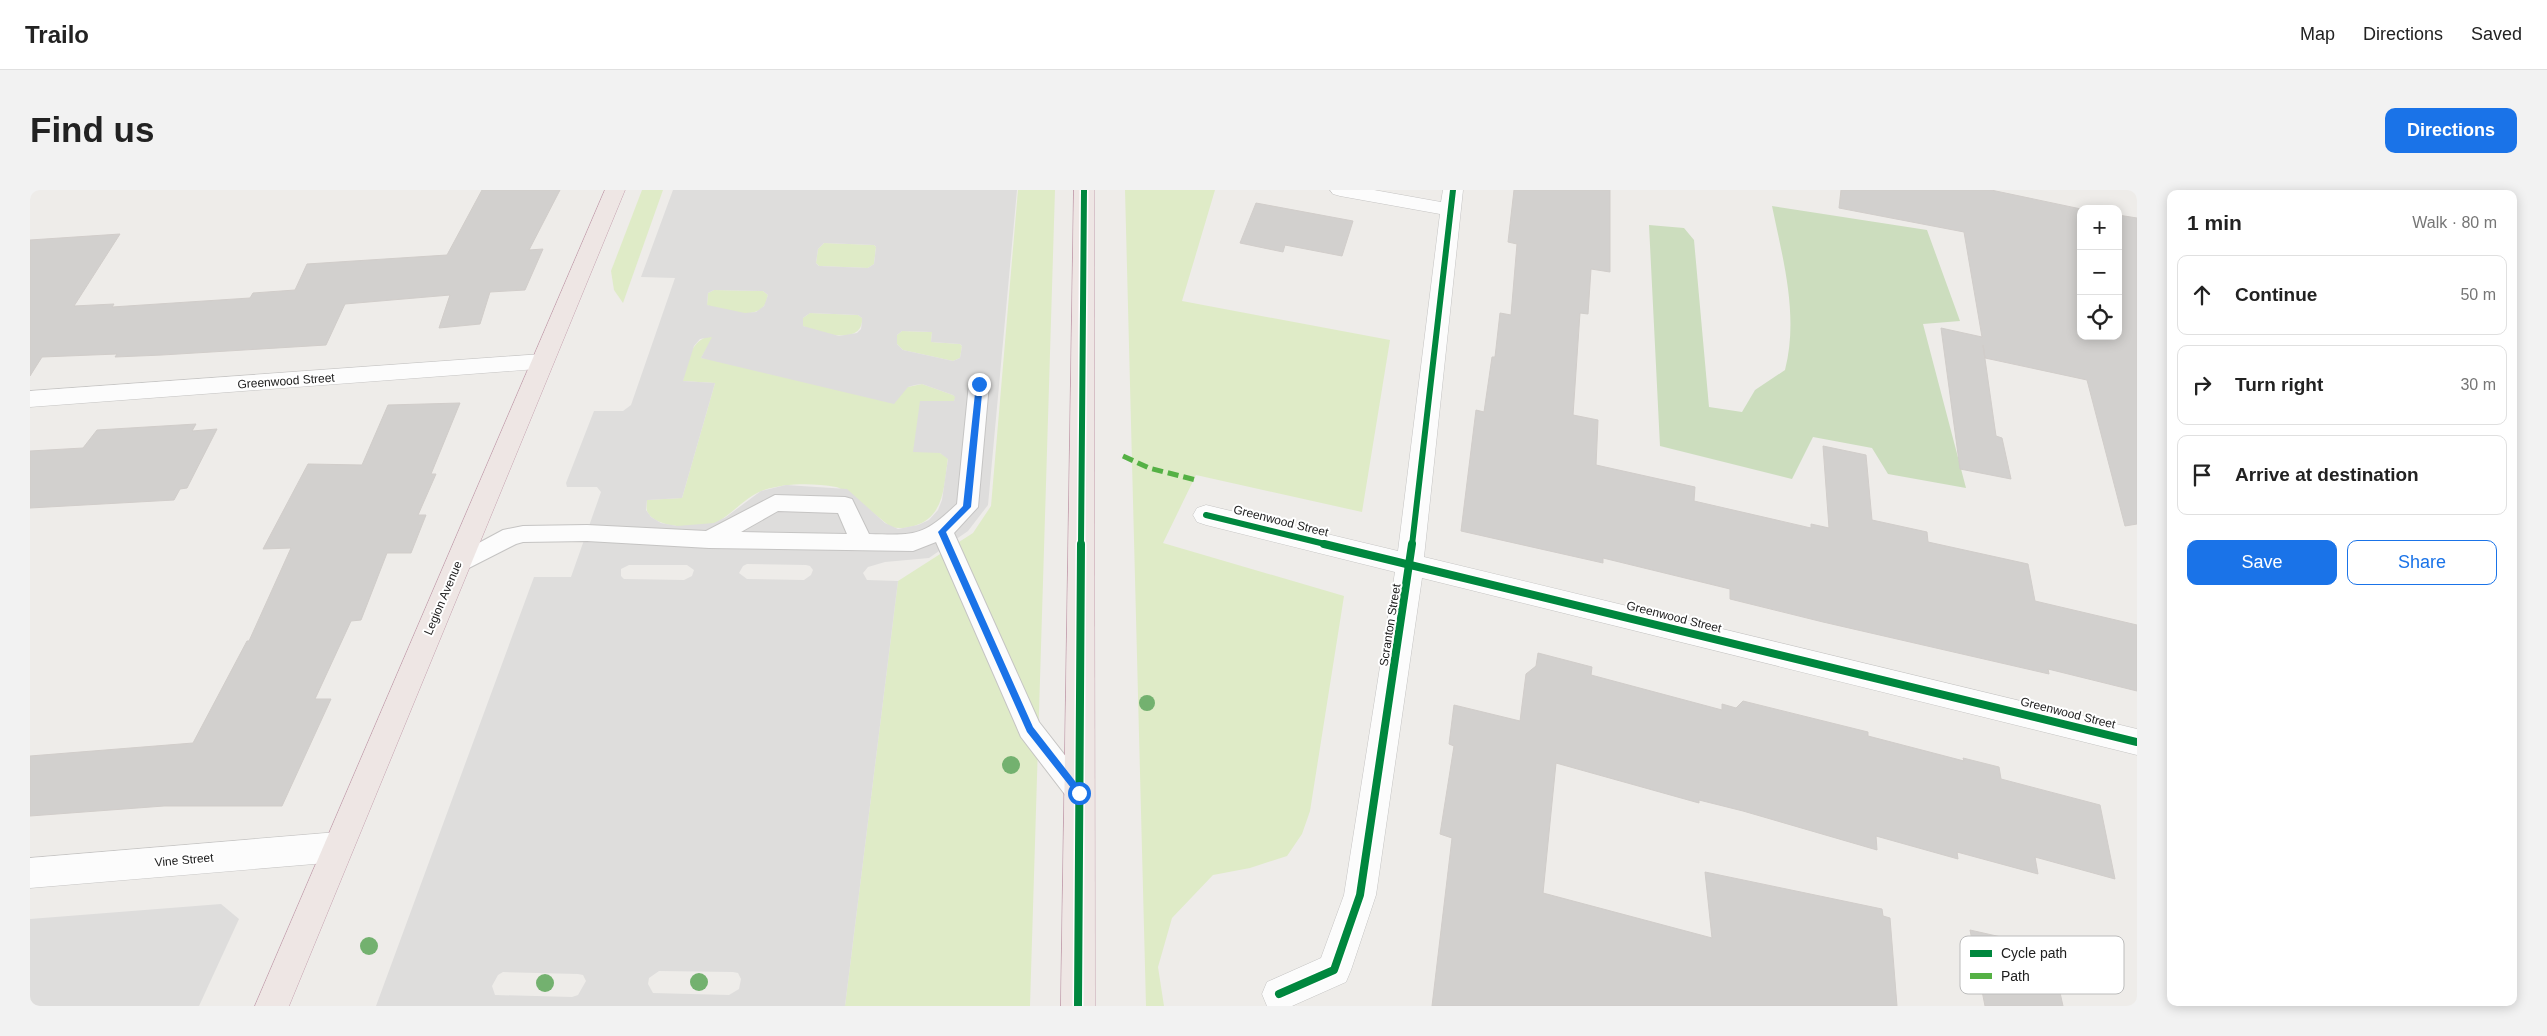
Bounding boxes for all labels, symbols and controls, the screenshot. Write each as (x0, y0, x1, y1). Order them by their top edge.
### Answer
text: Trailo (25, 21, 89, 48)
text: Map (2300, 24, 2335, 44)
text: Directions (2363, 24, 2443, 44)
text: Saved (2471, 24, 2522, 44)
button: Directions (2385, 108, 2517, 153)
text: Find us (30, 110, 154, 149)
map controls (2077, 205, 2122, 340)
button: + (2077, 205, 2122, 250)
text: 1 min (2187, 211, 2242, 234)
text: Walk · 80 m (2412, 214, 2497, 231)
button: − (2077, 250, 2122, 295)
icon: ahead (2188, 281, 2216, 309)
text: Continue (2235, 284, 2317, 305)
text: 50 m (2460, 286, 2496, 303)
button: locate (2077, 295, 2122, 340)
street label: Greenwood Street (237, 371, 336, 391)
icon: right (2188, 371, 2216, 399)
route end (968, 373, 991, 396)
text: Turn right (2235, 374, 2323, 395)
text: 30 m (2460, 376, 2496, 393)
icon: arrive (2188, 461, 2216, 489)
text: Arrive at destination (2235, 464, 2419, 485)
street label: Greenwood Street (1232, 502, 1331, 540)
button: Save (2187, 540, 2337, 585)
button: Share (2347, 540, 2497, 585)
street label: Legion Avenue (421, 559, 465, 637)
street label: Scranton Street (1377, 582, 1404, 667)
street label: Greenwood Street (1625, 598, 1724, 636)
street label: Greenwood Street (2019, 694, 2118, 732)
route start (1068, 782, 1091, 805)
street label: Vine Street (154, 850, 215, 870)
legend (1960, 936, 2124, 994)
text: Cycle path (2001, 945, 2067, 961)
text: Path (2001, 968, 2030, 984)

